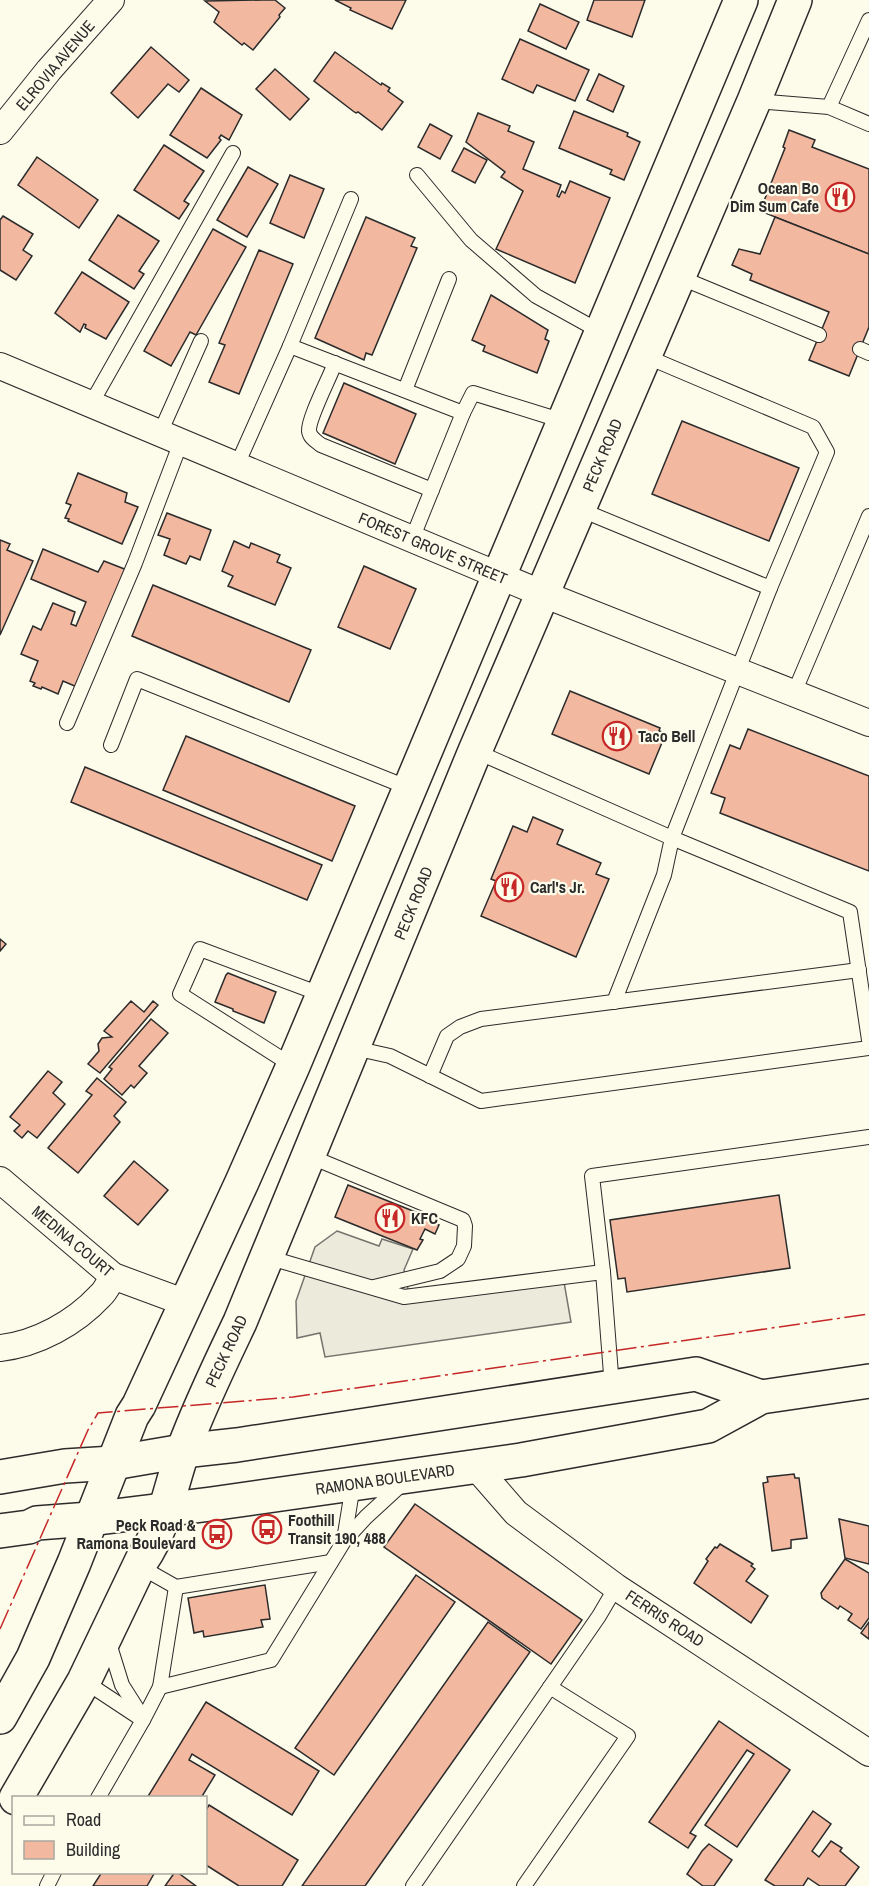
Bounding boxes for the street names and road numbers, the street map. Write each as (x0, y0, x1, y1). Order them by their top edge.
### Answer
street label: ELROVIA AVENUE (11, 15, 99, 115)
street label: PECK ROAD (577, 415, 627, 495)
street label: FOREST GROVE STREET (355, 507, 511, 589)
street label: PECK ROAD (388, 863, 438, 943)
street label: MEDINA COURT (27, 1200, 119, 1282)
street label: PECK ROAD (200, 1311, 252, 1391)
street label: RAMONA BOULEVARD (314, 1458, 456, 1500)
street label: FERRIS ROAD (621, 1584, 709, 1652)

